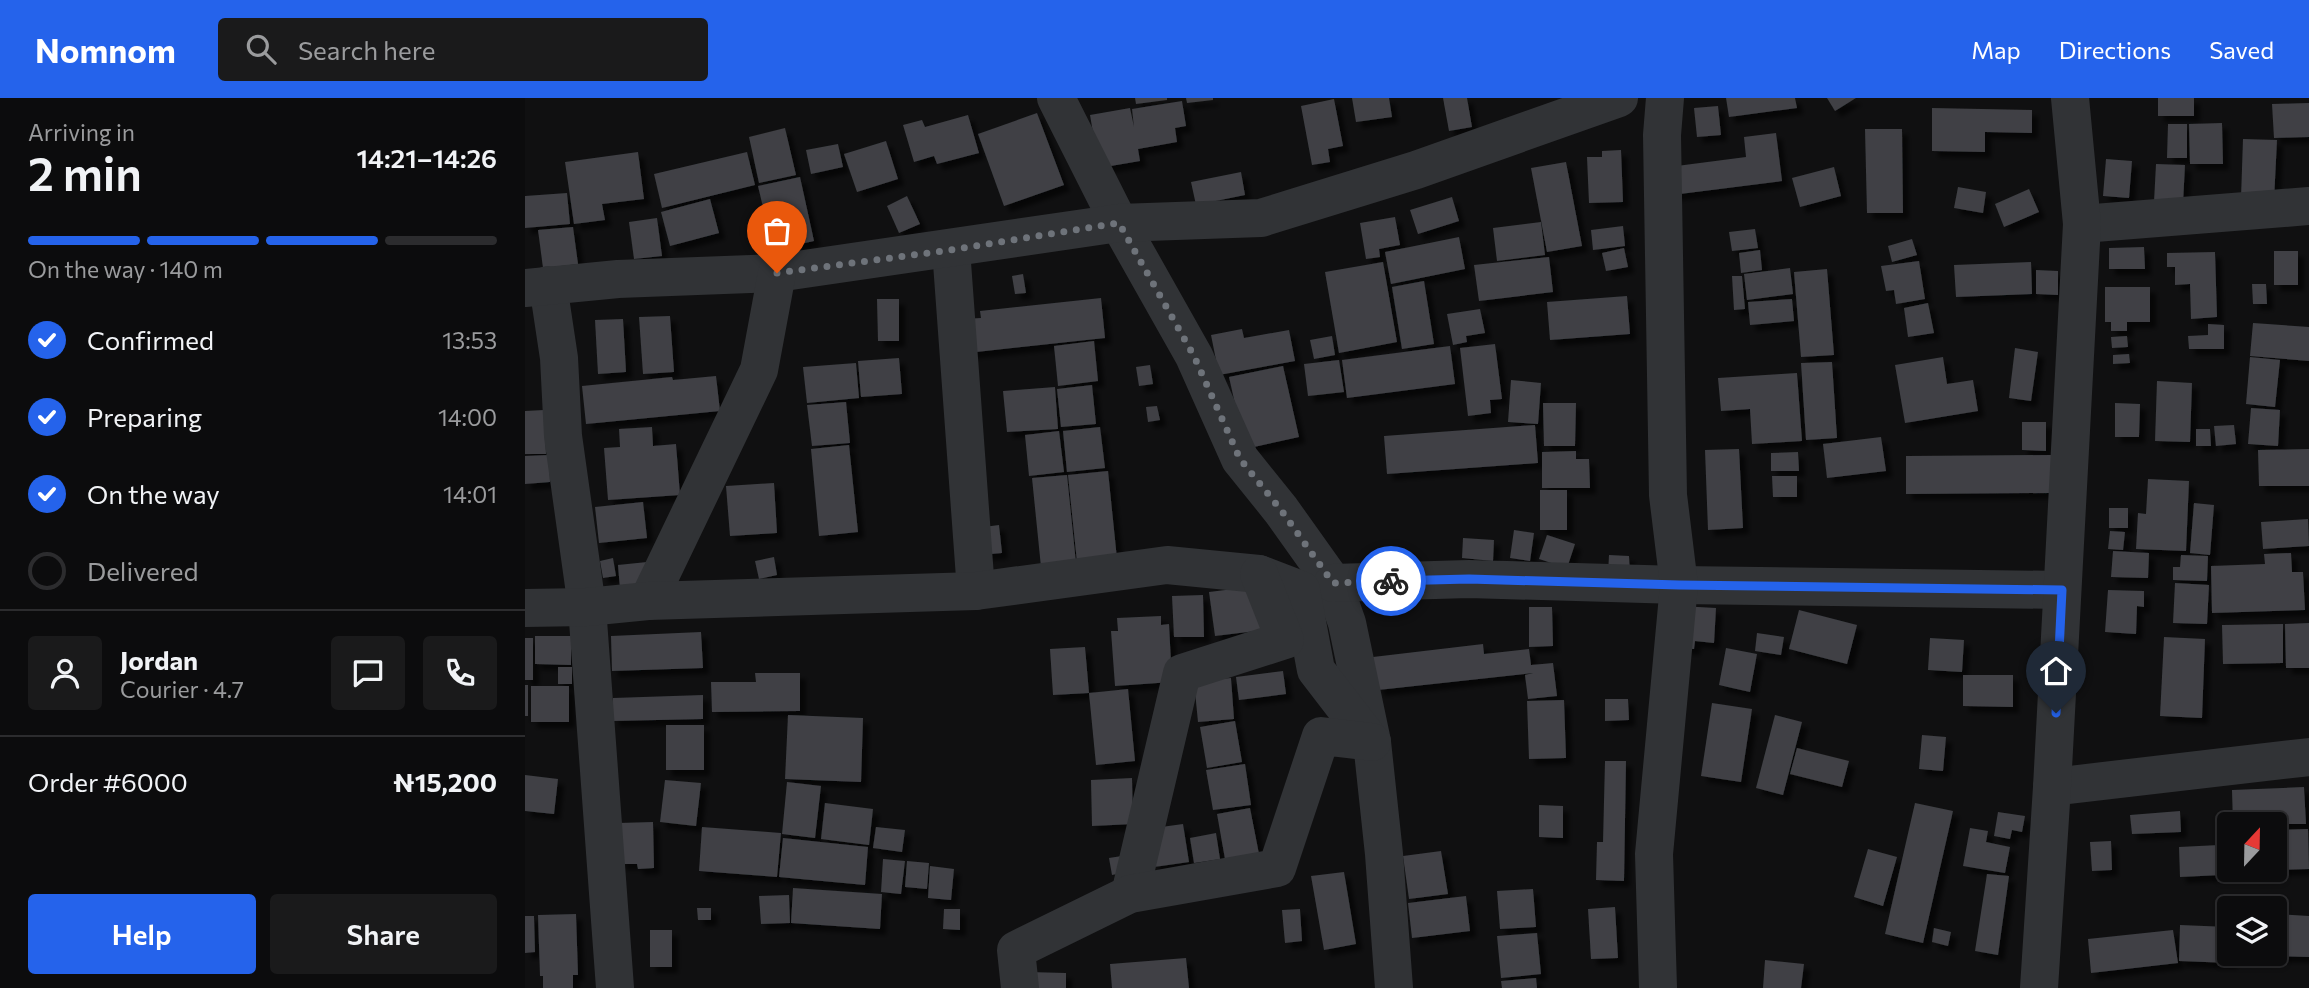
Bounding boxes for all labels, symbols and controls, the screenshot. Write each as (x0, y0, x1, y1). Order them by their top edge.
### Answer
search box (218, 18, 708, 81)
text: Nomnom (35, 29, 176, 70)
icon: search (242, 30, 280, 68)
text: Search here (298, 34, 435, 65)
text: Map (1971, 35, 2021, 64)
text: Directions (2059, 35, 2171, 64)
text: Saved (2209, 35, 2274, 64)
text: Arriving in (28, 118, 135, 146)
text: 14:21–14:26 (357, 142, 497, 173)
text: 2 min (28, 144, 142, 200)
pin (747, 201, 807, 273)
icon: bag (758, 212, 796, 250)
text: On the way · 140 m (28, 255, 223, 283)
icon: check (28, 321, 66, 359)
text: Confirmed (87, 324, 214, 355)
text: 13:53 (442, 326, 497, 354)
icon: check (28, 398, 66, 436)
text: Preparing (87, 401, 202, 432)
text: 14:00 (438, 403, 497, 431)
icon: check (28, 475, 66, 513)
text: On the way (87, 478, 220, 509)
text: 14:01 (443, 480, 497, 508)
courier (1356, 546, 1426, 616)
text: Delivered (87, 555, 198, 586)
icon: bike (1372, 562, 1410, 600)
button: person (28, 636, 102, 710)
button: chat (331, 636, 405, 710)
button: phone (423, 636, 497, 710)
pin (2026, 641, 2086, 713)
text: Jordan (120, 644, 198, 675)
icon: home (2037, 652, 2075, 690)
text: Courier · 4.7 (120, 675, 244, 703)
text: Order #6000 (28, 766, 188, 797)
text: ₦15,200 (393, 766, 497, 797)
north arrow (2217, 812, 2287, 882)
map controls (2217, 812, 2287, 966)
button: Help (28, 894, 256, 974)
button: Share (270, 894, 497, 974)
button: layers (2217, 896, 2287, 966)

